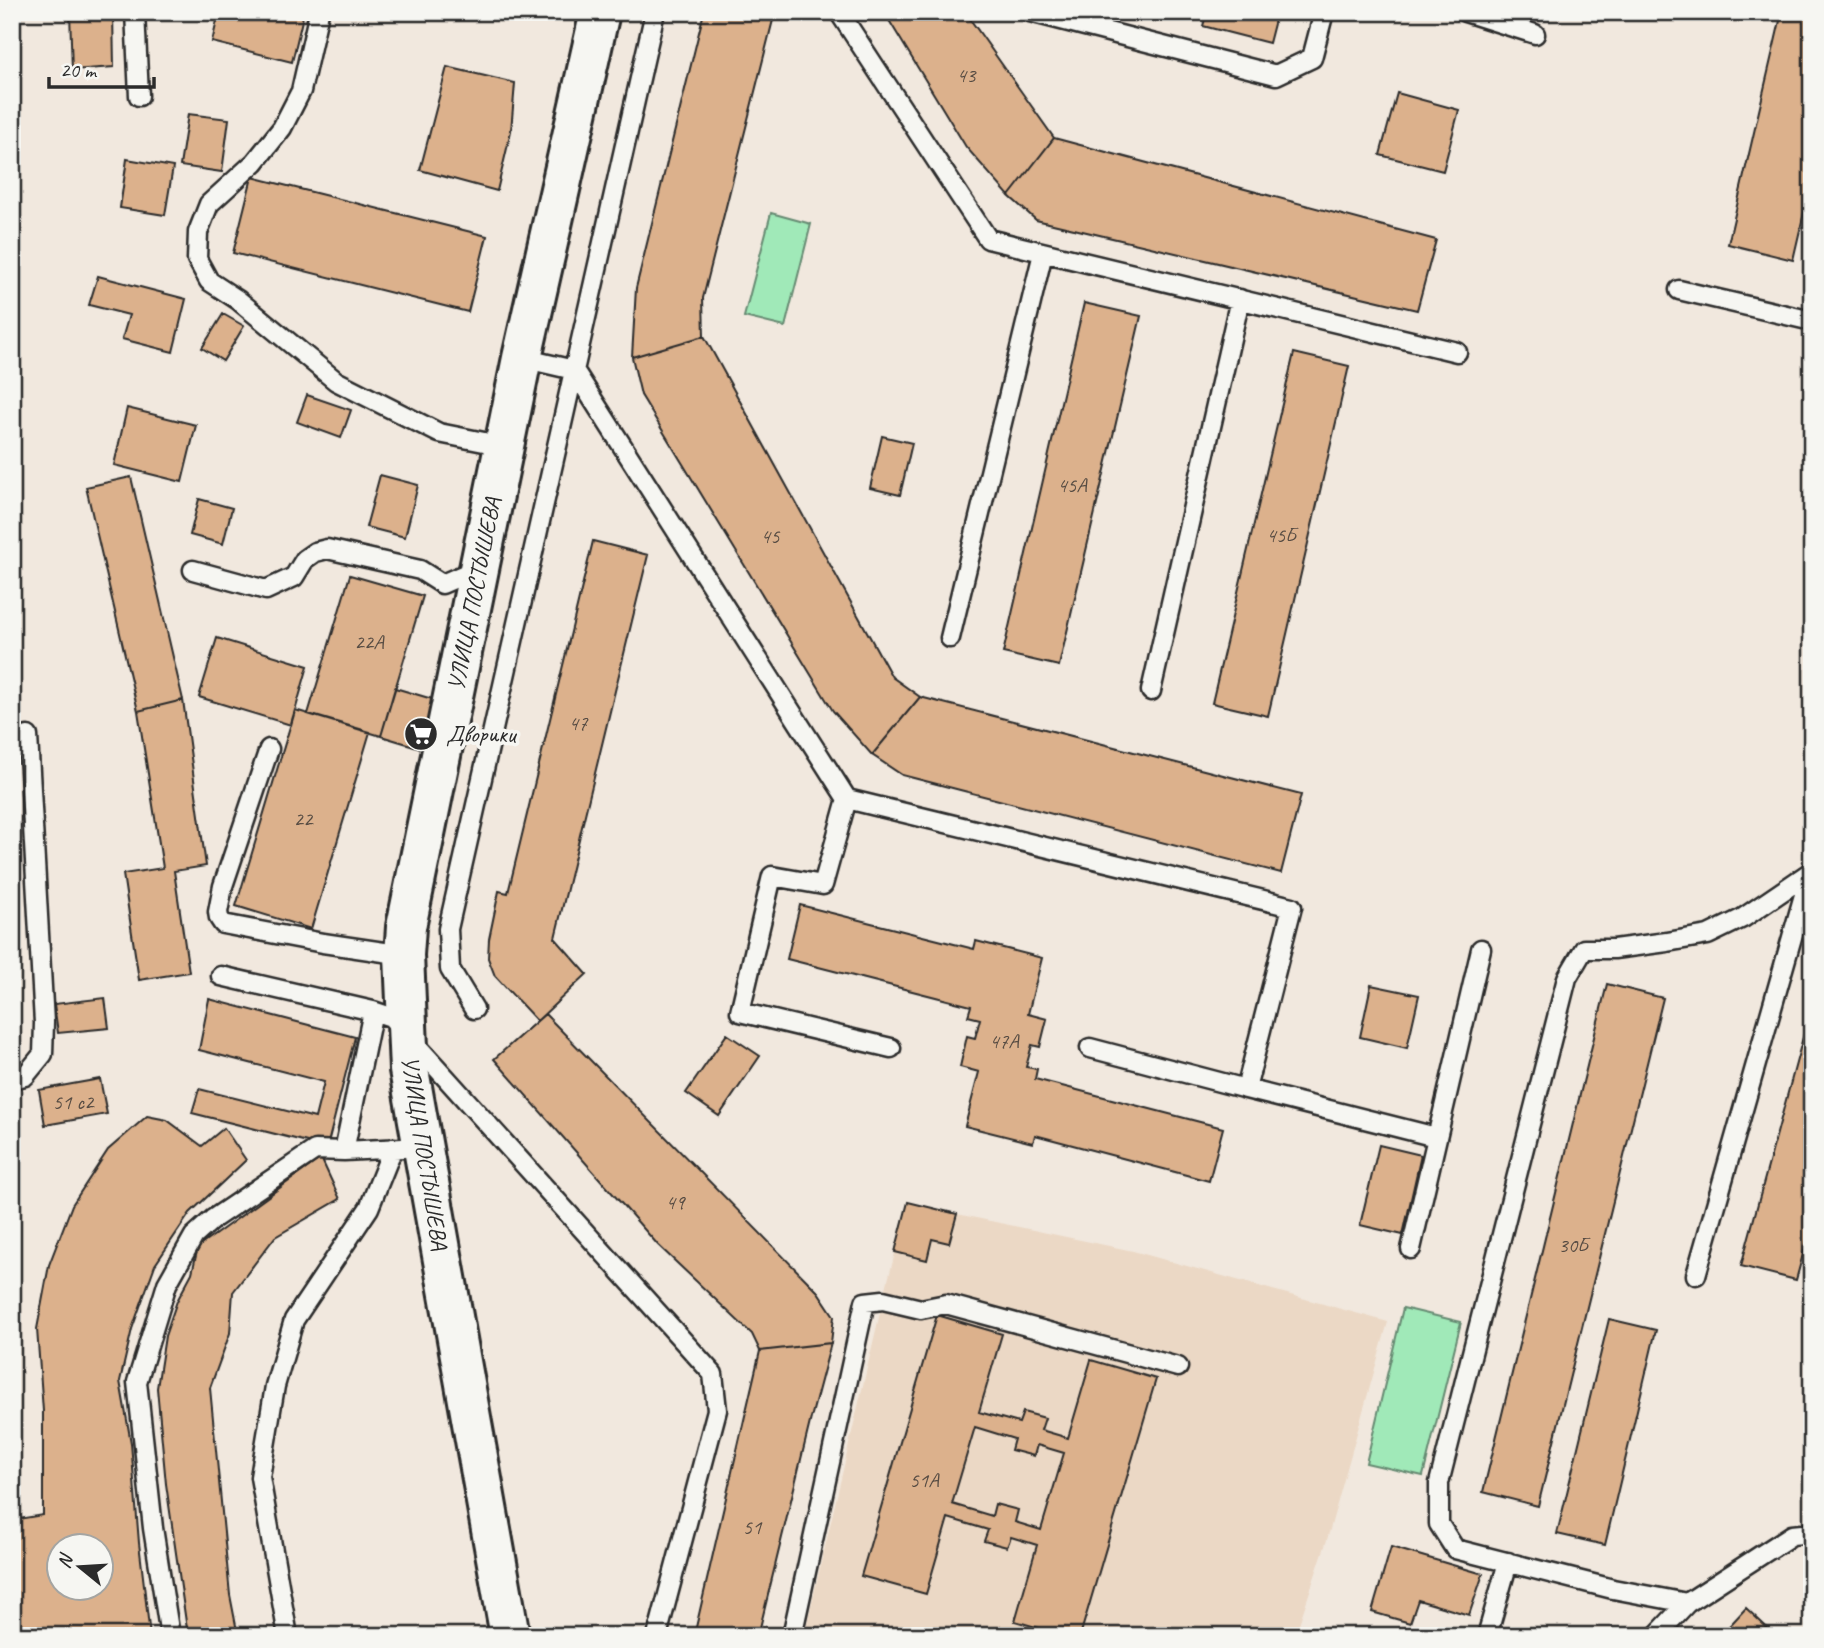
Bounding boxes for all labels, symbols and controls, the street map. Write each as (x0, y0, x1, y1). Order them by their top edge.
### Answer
scale bar (49, 46, 154, 90)
text: 20 m (60, 57, 98, 83)
house number: 43 (957, 62, 977, 88)
house number: 45А (1057, 472, 1088, 498)
street label: УЛИЦА ПОСТЫШЕВА (441, 494, 508, 693)
house number: 45Б (1266, 522, 1299, 548)
house number: 45 (761, 523, 781, 549)
house number: 22А (354, 629, 385, 655)
house number: 47 (569, 710, 589, 736)
supermarket icon: Дворики (402, 715, 440, 753)
place label: Дворики (446, 719, 518, 749)
house number: 22 (294, 806, 314, 832)
house number: 47А (989, 1028, 1020, 1054)
street label: УЛИЦА ПОСТЫШЕВА (395, 1054, 455, 1253)
house number: 51 с2 (53, 1089, 95, 1115)
house number: 49 (666, 1189, 686, 1215)
house number: 30Б (1558, 1232, 1591, 1258)
house number: 51А (909, 1467, 940, 1493)
house number: 51 (743, 1514, 763, 1540)
north arrow (46, 1532, 116, 1602)
text: N (52, 1550, 79, 1571)

